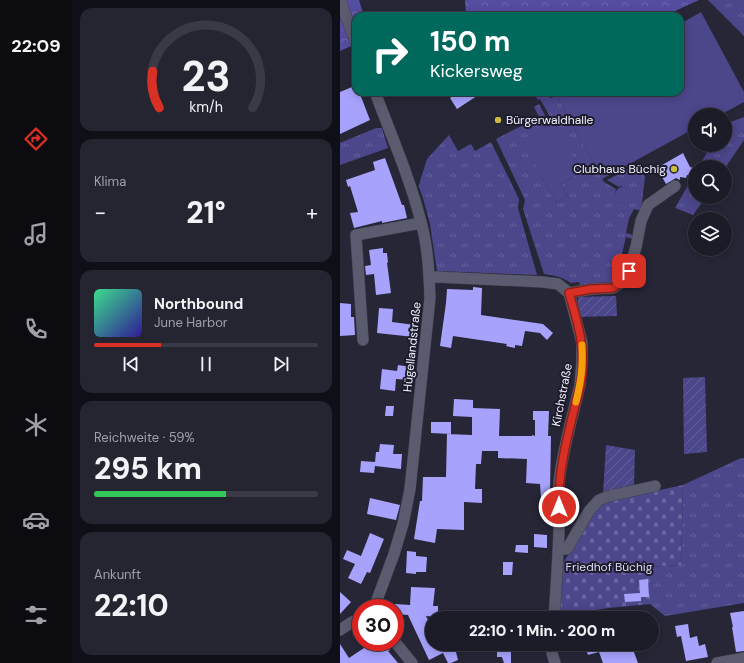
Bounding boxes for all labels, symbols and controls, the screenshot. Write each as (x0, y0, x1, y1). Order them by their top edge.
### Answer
text: 150 m (430, 23, 510, 60)
icon: right (364, 28, 416, 80)
text: 22:09 (11, 34, 61, 58)
text: 23 (181, 49, 231, 103)
text: Kickersweg (430, 59, 523, 83)
text: km/h (189, 97, 223, 115)
map controls (688, 108, 732, 256)
button: sound (688, 108, 732, 152)
place label: Bürgerwaldhalle (506, 112, 594, 128)
marker: Bürgerwaldhalle (493, 115, 503, 125)
icon: directions (22, 125, 50, 153)
button: search (688, 160, 732, 204)
place label: Clubhaus Büchig (573, 161, 666, 177)
marker: Clubhaus Büchig (669, 164, 679, 174)
text: Klima (94, 173, 126, 190)
text: 21° (186, 193, 226, 232)
text: − (94, 198, 106, 227)
text: + (306, 198, 318, 227)
button: layers (688, 212, 732, 256)
icon: music (22, 220, 50, 248)
pin (612, 254, 646, 288)
icon: arrive (618, 260, 640, 282)
text: Northbound (154, 294, 243, 314)
street label: Hügellandstraße (399, 301, 425, 393)
text: June Harbor (154, 314, 228, 331)
icon: phone (22, 315, 50, 343)
icon: previous (120, 353, 142, 375)
icon: pause (195, 353, 217, 375)
icon: next (270, 353, 292, 375)
street label: Kirchstraße (548, 362, 576, 428)
icon: climate (22, 411, 50, 439)
text: Reichweite · 59% (94, 429, 195, 446)
text: 295 km (94, 449, 202, 488)
position arrow (538, 486, 580, 528)
icon: car (22, 506, 50, 534)
park label: Friedhof Büchig (566, 559, 653, 575)
text: Ankunft (94, 566, 141, 583)
text: 22:10 (94, 586, 169, 625)
speed limit sign: 30 (352, 599, 404, 651)
icon: filters (22, 601, 50, 629)
text: 22:10 · 1 Min. · 200 m (469, 621, 615, 641)

